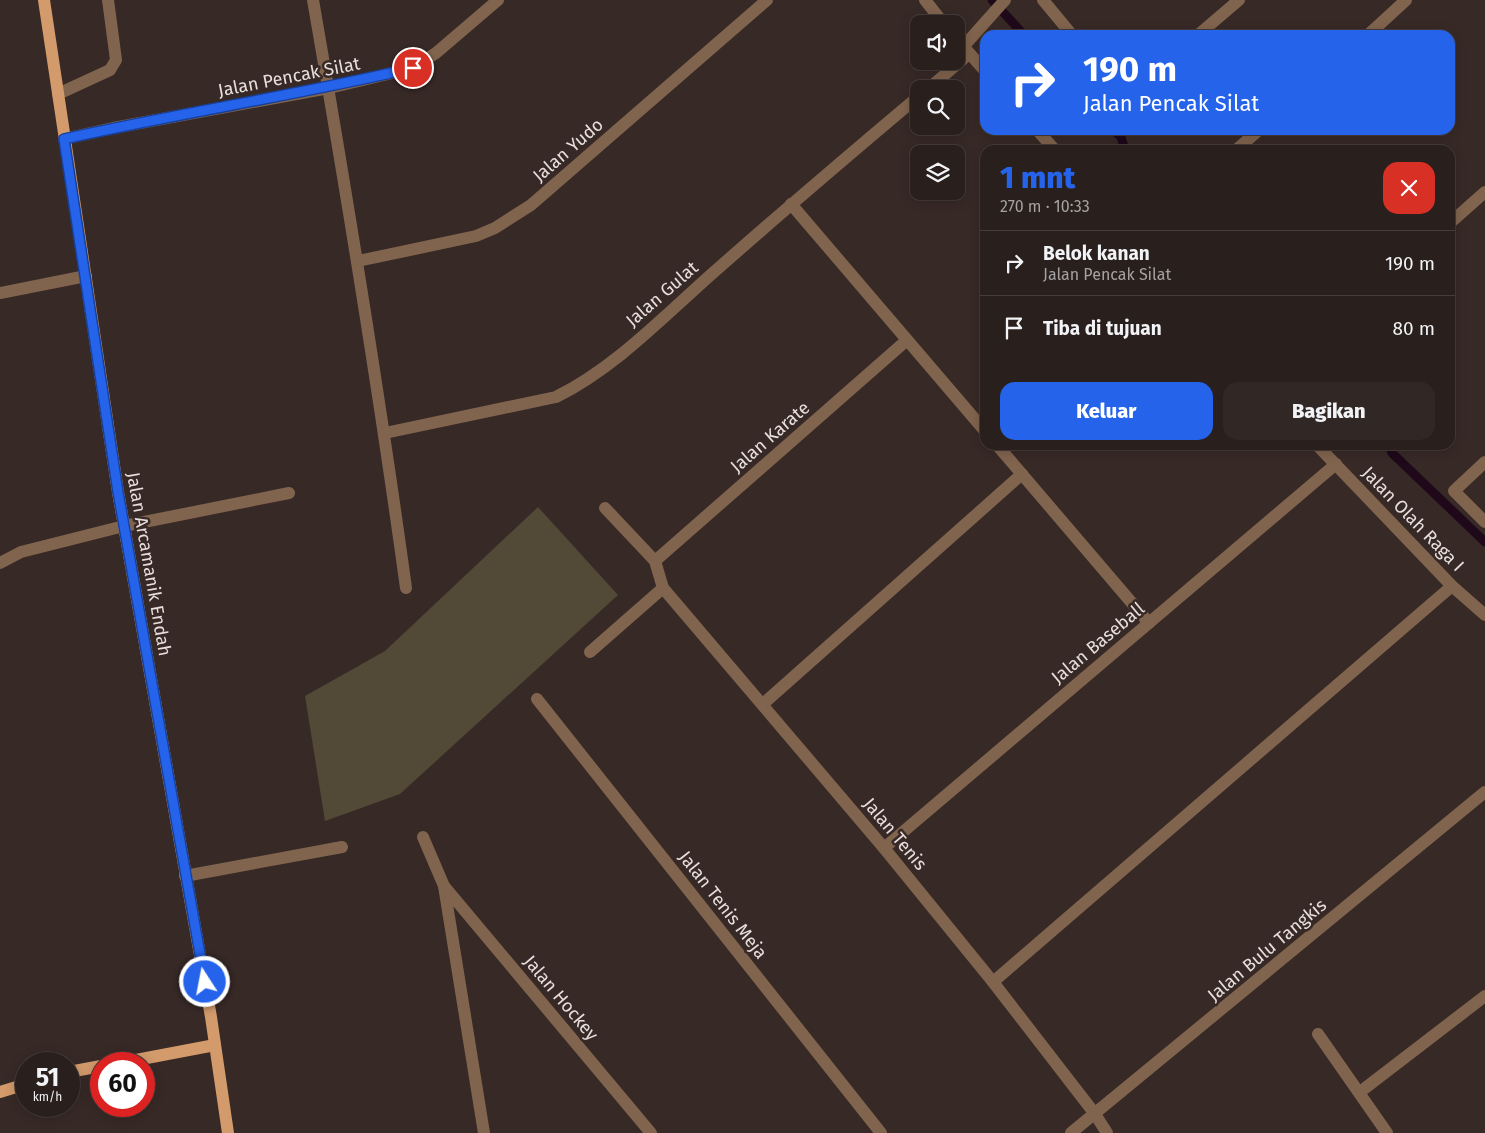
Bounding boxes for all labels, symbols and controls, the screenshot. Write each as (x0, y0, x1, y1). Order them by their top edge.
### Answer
map controls (910, 15, 965, 200)
button: sound (910, 15, 965, 70)
pin (392, 47, 434, 89)
text: 190 m (1083, 48, 1177, 90)
icon: right (1000, 50, 1065, 115)
street label: Jalan Pencak Silat (216, 52, 362, 102)
icon: arrive (399, 54, 427, 82)
button: search (910, 80, 965, 135)
text: Jalan Pencak Silat (1083, 90, 1259, 117)
street label: Jalan Yudo (528, 113, 608, 187)
button: layers (910, 145, 965, 200)
text: 1 mnt (1000, 160, 1075, 196)
button: close (1383, 162, 1435, 214)
text: 270 m · 10:33 (1000, 197, 1090, 216)
text: Belok kanan (1043, 242, 1150, 265)
icon: right (1000, 249, 1028, 277)
text: 190 m (1385, 252, 1435, 275)
street label: Jalan Gulat (621, 256, 703, 331)
text: Jalan Pencak Silat (1043, 265, 1171, 284)
icon: arrive (1000, 314, 1028, 342)
text: Tiba di tujuan (1043, 317, 1162, 340)
text: 80 m (1393, 317, 1435, 340)
button: Keluar (1000, 382, 1213, 440)
button: Bagikan (1223, 382, 1435, 440)
street label: Jalan Karate (726, 397, 814, 477)
street label: Jalan Olah Raga I (1357, 462, 1469, 576)
street label: Jalan Arcamanik Endah (122, 470, 176, 658)
street label: Jalan Baseball (1047, 598, 1149, 688)
street label: Jalan Tenis (858, 793, 932, 875)
street label: Jalan Tenis Meja (674, 847, 772, 963)
street label: Jalan Bulu Tangkis (1203, 894, 1331, 1006)
street label: Jalan Hockey (519, 951, 603, 1045)
position arrow (178, 955, 230, 1007)
speed limit sign: 60 (90, 1052, 155, 1117)
text: 51 (36, 1063, 59, 1093)
text: km/h (33, 1090, 62, 1104)

